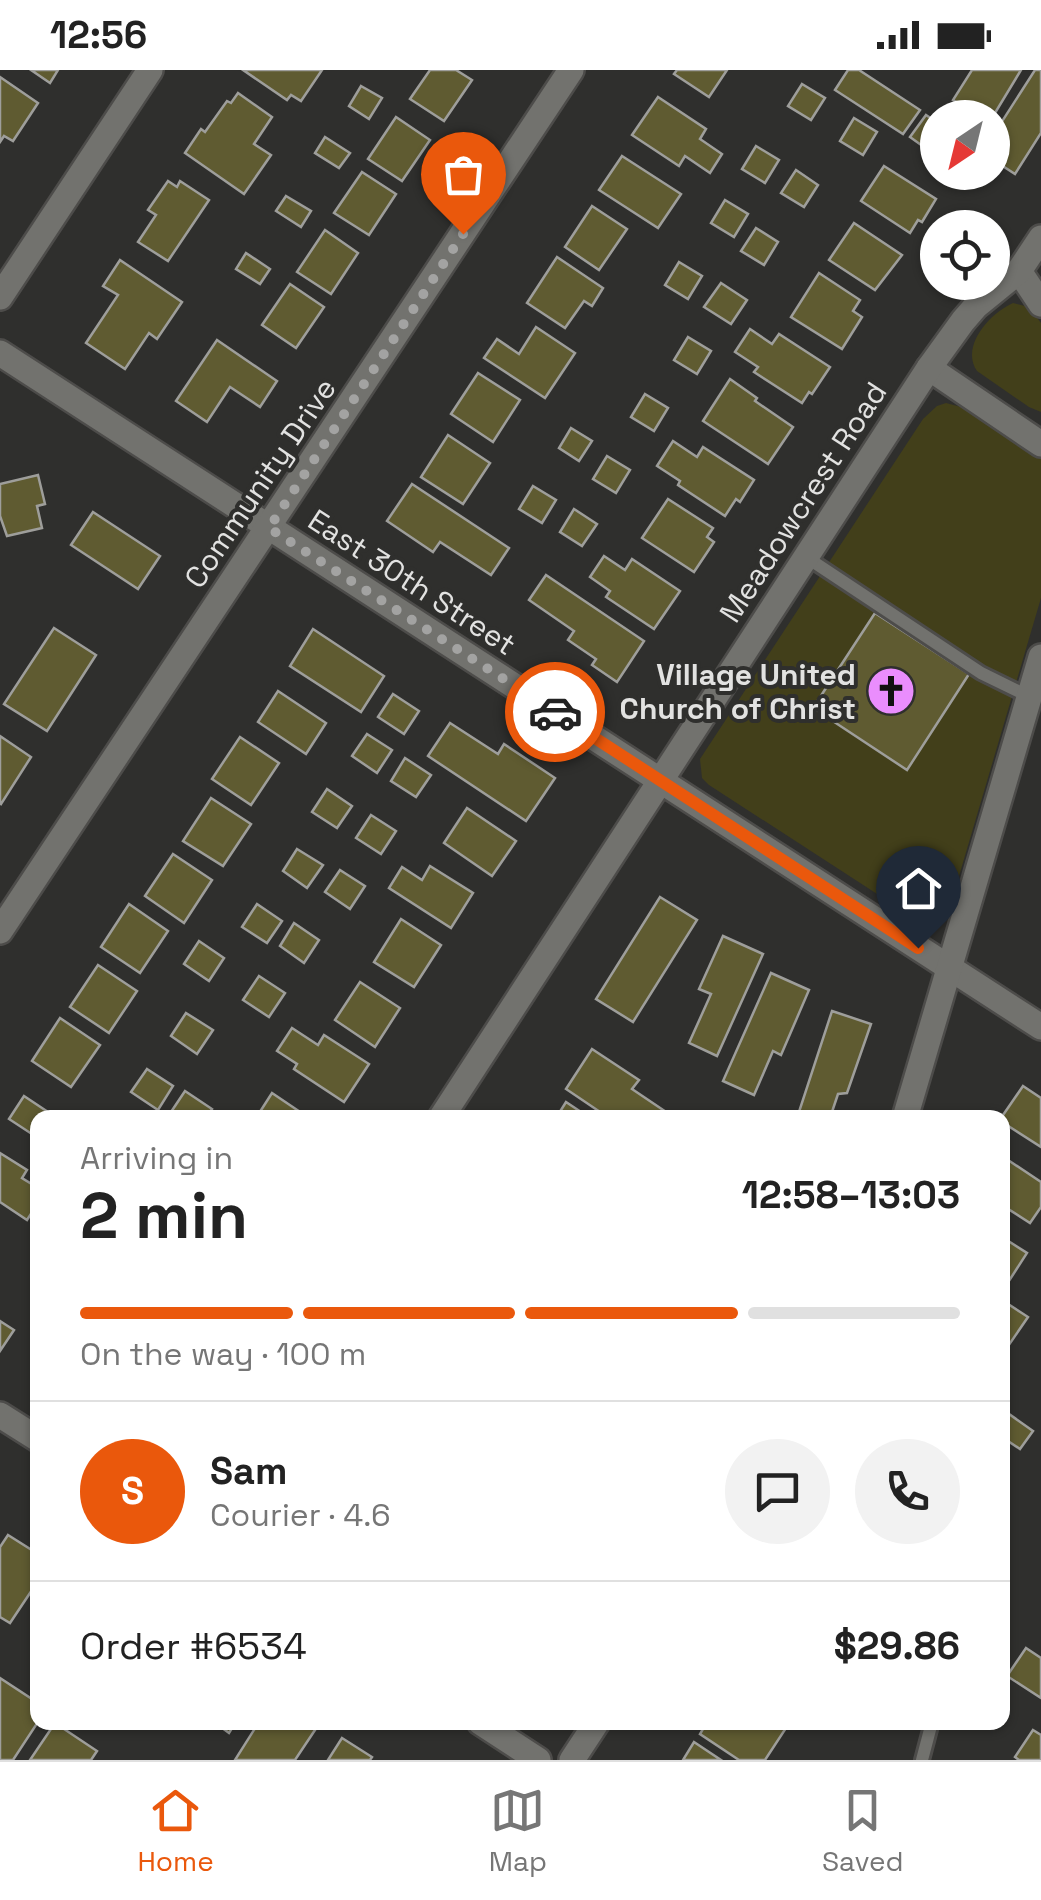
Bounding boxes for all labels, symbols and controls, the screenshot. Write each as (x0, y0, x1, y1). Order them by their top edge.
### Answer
text: 12:56 (50, 11, 147, 59)
north arrow (920, 100, 1010, 190)
map controls (920, 100, 1010, 300)
pin (421, 132, 506, 235)
icon: bag (436, 147, 491, 202)
button: locate (920, 210, 1010, 300)
street label: Community Drive (175, 371, 345, 595)
street label: Meadowcrest Road (711, 374, 895, 630)
street label: East 30th Street (301, 500, 523, 664)
place label: Village United Church of Christ (620, 655, 856, 728)
courier (505, 662, 605, 762)
church icon: Village United Church of Christ (865, 665, 917, 717)
icon: car (528, 685, 583, 740)
pin (876, 846, 961, 949)
icon: home (891, 861, 946, 916)
text: Arriving in (80, 1138, 233, 1178)
text: 12:58–13:03 (742, 1171, 960, 1219)
text: 2 min (80, 1174, 248, 1257)
text: On the way · 100 m (80, 1334, 366, 1374)
button: chat (725, 1439, 830, 1544)
button: phone (855, 1439, 960, 1544)
text: Sam (210, 1447, 287, 1495)
text: S (121, 1467, 144, 1515)
text: Courier · 4.6 (210, 1495, 391, 1535)
text: Order #6534 (80, 1622, 307, 1670)
text: $29.86 (834, 1622, 960, 1670)
tab: Home (137, 1783, 214, 1879)
tab: Map (489, 1783, 547, 1879)
tab: Saved (822, 1783, 904, 1879)

